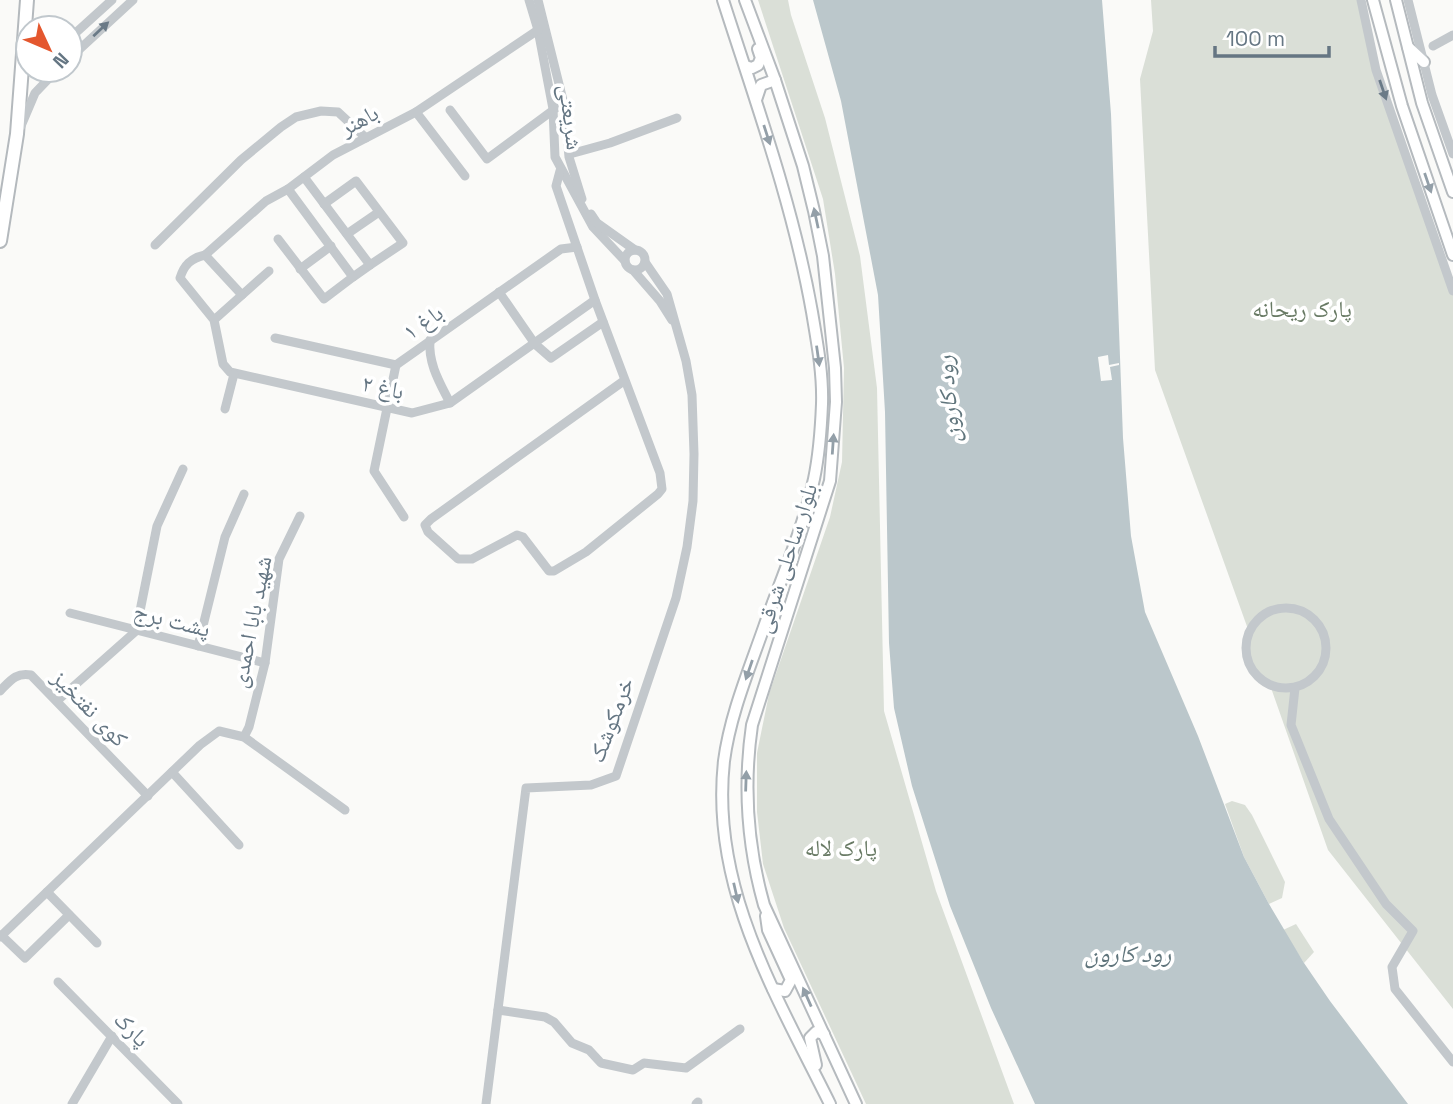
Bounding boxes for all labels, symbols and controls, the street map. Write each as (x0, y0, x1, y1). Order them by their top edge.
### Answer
north arrow (14, 14, 84, 84)
scale bar (1215, 14, 1329, 58)
one-way arrow (92, 21, 110, 37)
text: 100 m (1226, 25, 1285, 52)
text: N (47, 47, 74, 74)
one-way arrow (1378, 80, 1389, 101)
street label: شریعتی (552, 82, 590, 152)
street label: باهنر (333, 97, 384, 143)
one-way arrow (762, 124, 773, 145)
one-way arrow (1423, 172, 1434, 193)
one-way arrow (810, 207, 821, 229)
park label: پارک ریحانه (1252, 294, 1352, 324)
street label: باغ ۱ (397, 298, 449, 346)
one-way arrow (813, 345, 824, 367)
water label: رود کارون (928, 354, 967, 444)
street label: باغ ۲ (359, 368, 407, 406)
one-way arrow (828, 433, 839, 455)
street label: بلوار ساحلی شرقی (748, 479, 824, 637)
street label: شهید بابا احمدی (224, 553, 278, 691)
street label: پشت برج (130, 596, 214, 644)
one-way arrow (743, 660, 754, 681)
street label: کوی نفتخیز (45, 662, 135, 754)
street label: خرمکوشک (581, 673, 641, 767)
one-way arrow (741, 770, 752, 792)
park label: پارک لاله (805, 833, 877, 863)
one-way arrow (731, 882, 742, 904)
water label: رود کارون (1084, 938, 1172, 969)
one-way arrow (801, 987, 813, 1007)
street label: پارک (108, 1005, 156, 1053)

